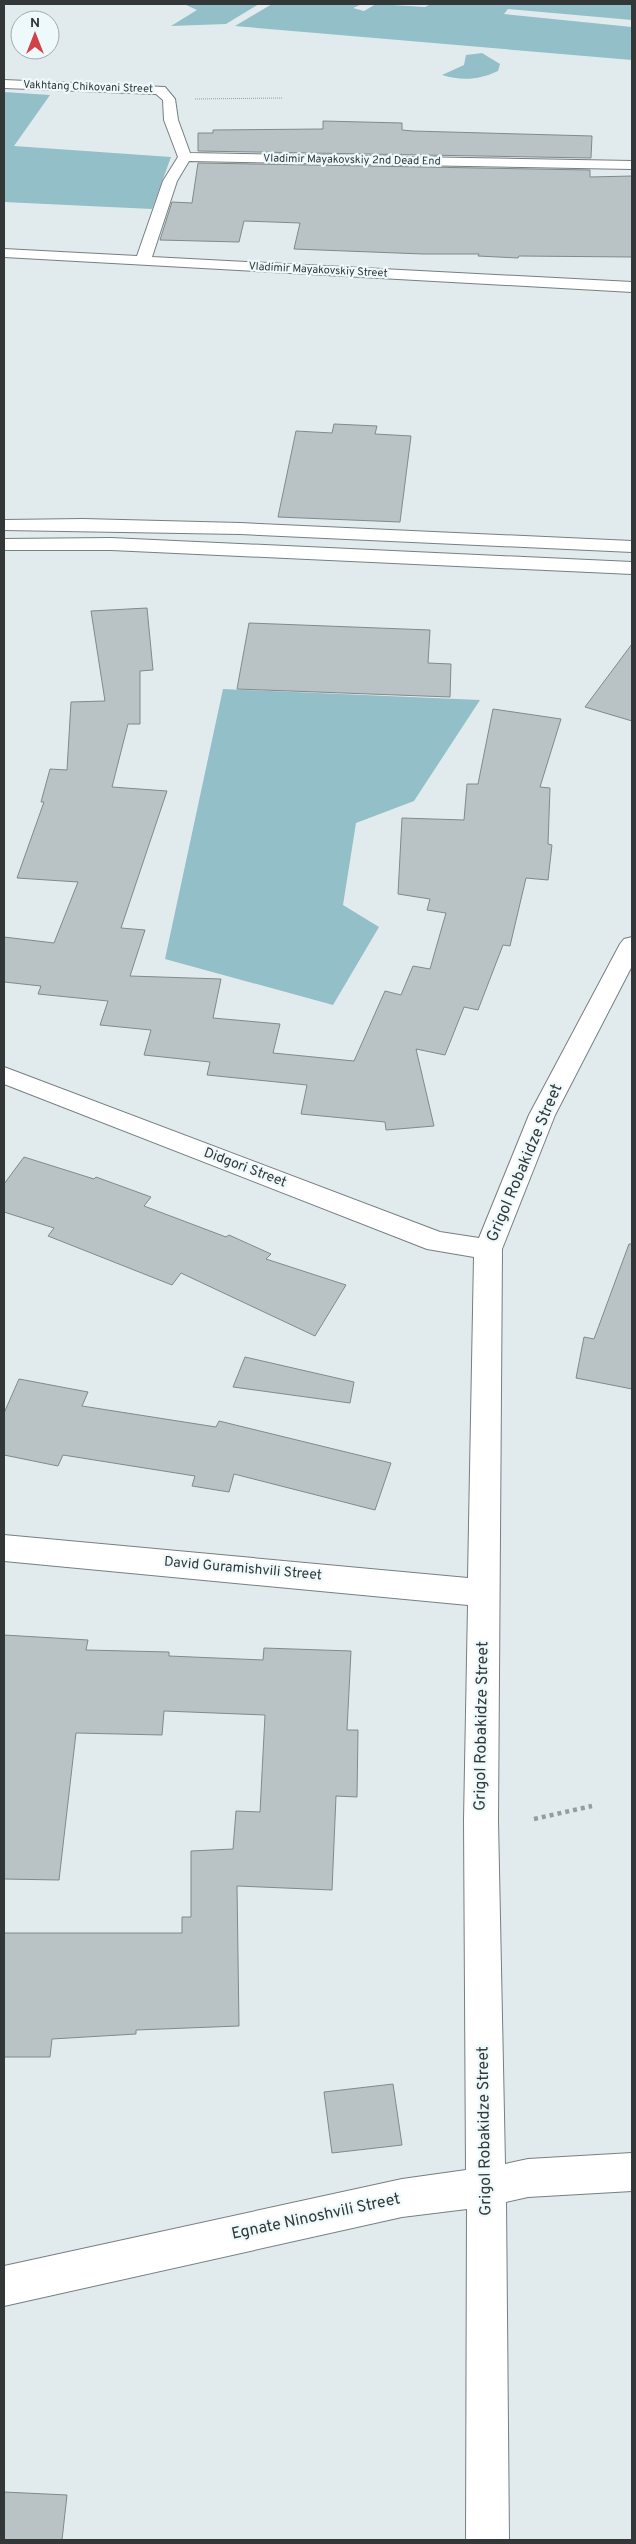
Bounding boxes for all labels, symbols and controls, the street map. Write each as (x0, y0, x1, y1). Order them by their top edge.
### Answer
north arrow (10, 10, 60, 60)
text: N (30, 15, 40, 32)
street label: Vakhtang Chikovani Street (23, 78, 153, 96)
street label: Vladimir Mayakovskiy 2nd Dead End (263, 151, 441, 169)
street label: Vladimir Mayakovskiy Street (248, 259, 388, 281)
street label: Grigol Robakidze Street (483, 1081, 567, 1245)
street label: Didgori Street (201, 1144, 289, 1192)
street label: David Guramishvili Street (163, 1554, 323, 1584)
street label: Grigol Robakidze Street (471, 1641, 493, 1811)
street label: Grigol Robakidze Street (474, 2046, 496, 2216)
street label: Egnate Ninoshvili Street (230, 2189, 402, 2245)

